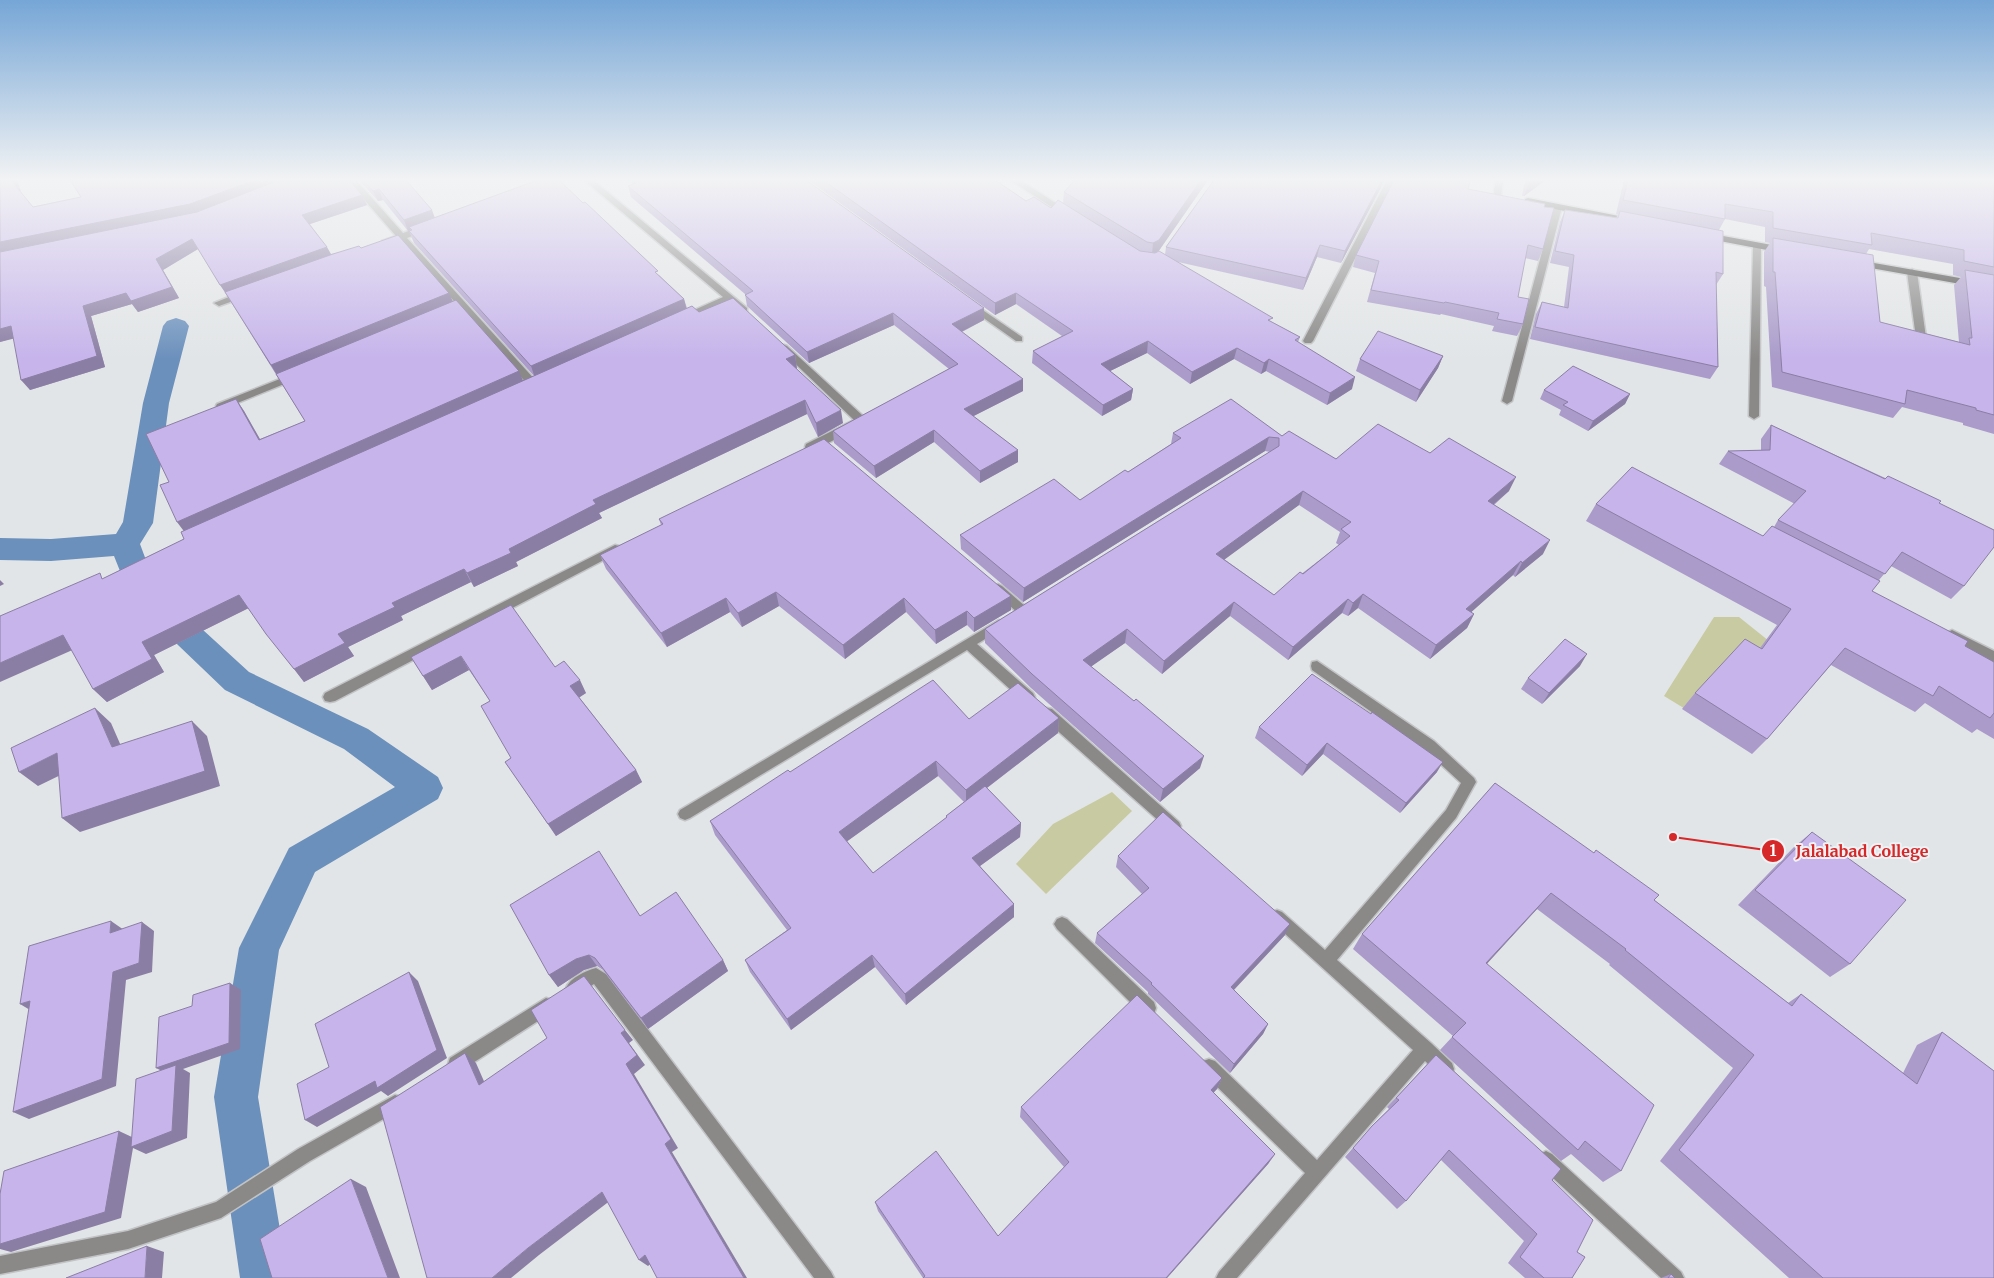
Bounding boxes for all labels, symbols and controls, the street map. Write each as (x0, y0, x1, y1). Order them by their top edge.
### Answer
callout: Jalalabad College (1761, 836, 1939, 867)
text: 1 (1770, 841, 1777, 860)
text: Jalalabad College (1795, 841, 1929, 861)

